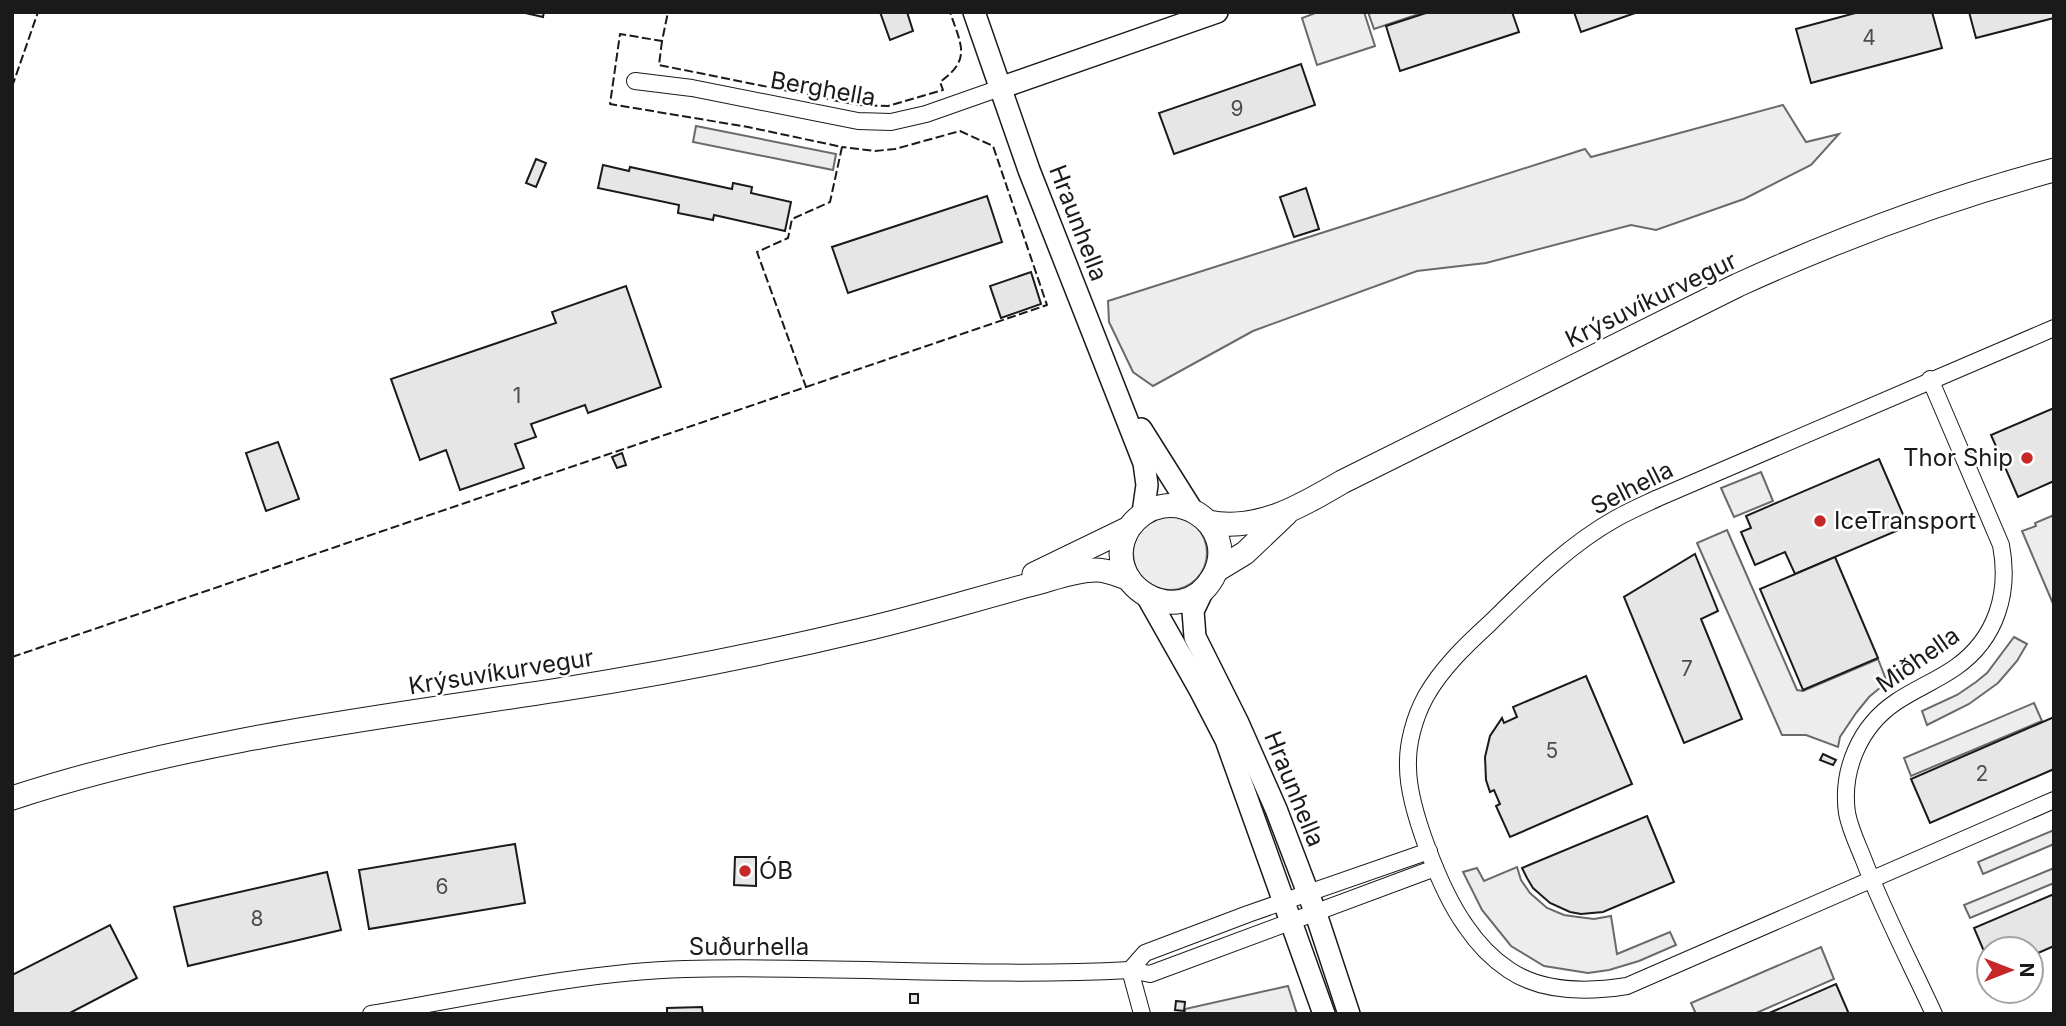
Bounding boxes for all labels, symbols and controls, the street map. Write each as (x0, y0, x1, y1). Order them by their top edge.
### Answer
house number: 4 (1862, 25, 1876, 50)
street label: Berghella (768, 65, 878, 112)
house number: 9 (1230, 96, 1244, 121)
street label: Hraunhella (1043, 161, 1114, 285)
street label: Krýsuvíkurvegur (1560, 246, 1741, 354)
house number: 1 (513, 383, 521, 408)
place label: Thor Ship (1903, 443, 2013, 472)
marker: Thor Ship (2019, 450, 2035, 466)
street label: Selhella (1586, 455, 1678, 521)
place label: IceTransport (1834, 506, 1976, 535)
marker: IceTransport (1812, 513, 1828, 529)
street label: Miðhella (1871, 621, 1965, 699)
street label: Krýsuvíkurvegur (406, 643, 596, 700)
house number: 7 (1681, 656, 1693, 681)
street label: Hraunhella (1258, 727, 1331, 851)
house number: 5 (1546, 738, 1558, 763)
house number: 2 (1976, 761, 1988, 786)
place label: ÓB (759, 856, 793, 885)
marker: ÓB (737, 863, 753, 879)
house number: 6 (435, 874, 449, 899)
house number: 8 (251, 906, 264, 931)
street label: Suðurhella (689, 932, 809, 961)
north arrow (1975, 935, 2045, 1005)
text: N (2015, 963, 2038, 977)

